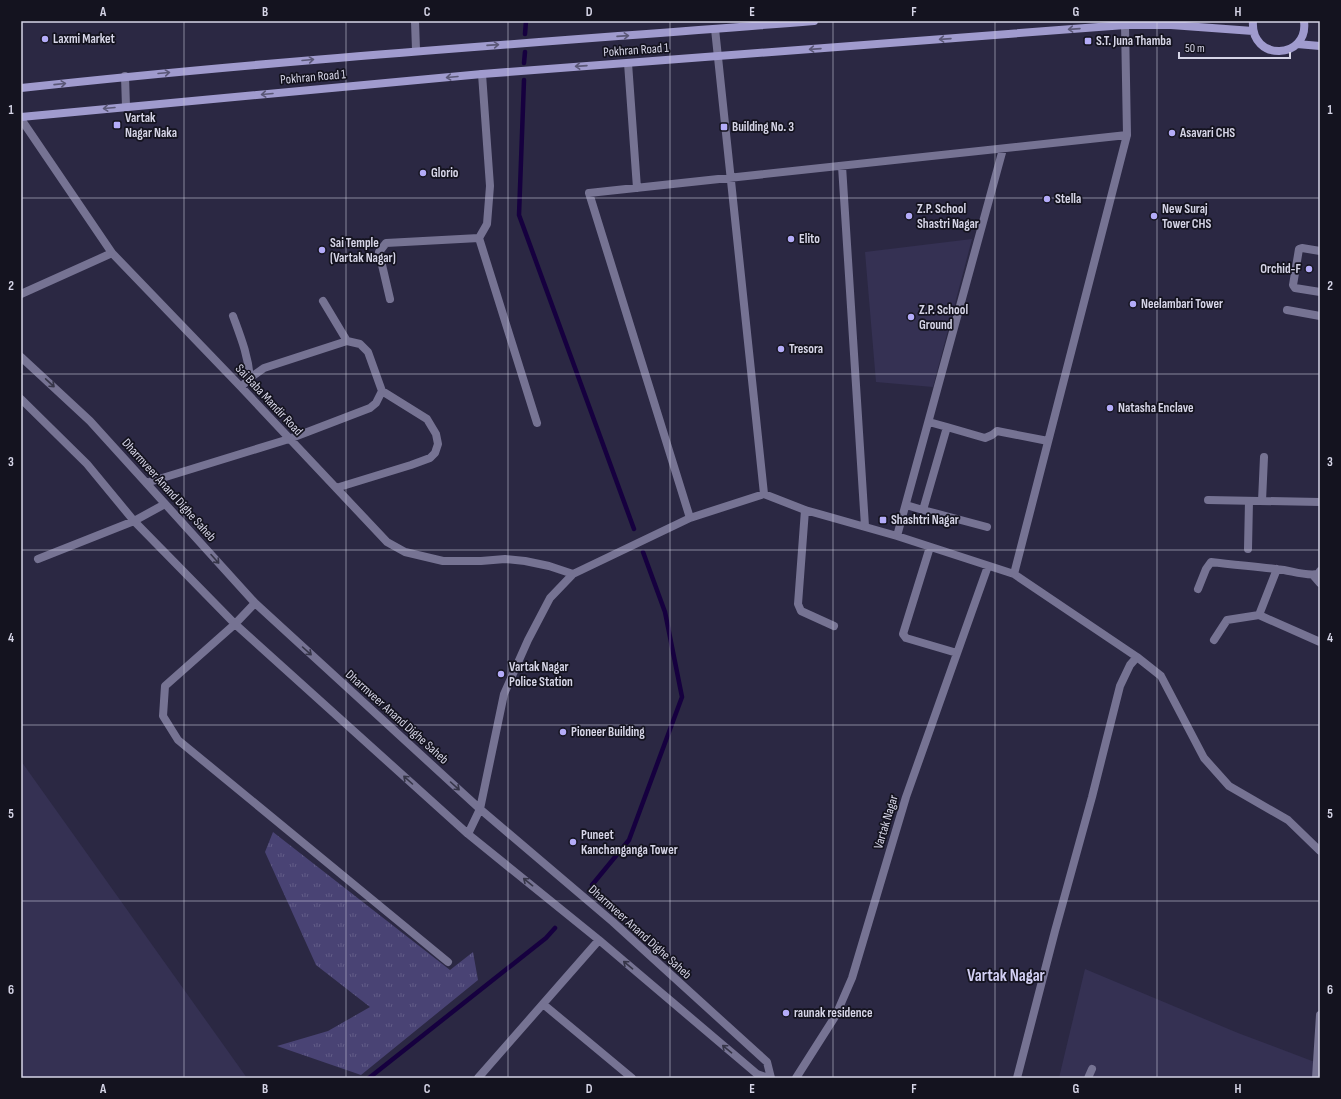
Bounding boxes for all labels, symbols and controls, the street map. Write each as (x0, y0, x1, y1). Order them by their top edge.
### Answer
text: A (99, 4, 107, 20)
text: B (262, 4, 268, 20)
text: C (424, 4, 431, 20)
text: D (586, 4, 593, 20)
text: E (749, 4, 755, 20)
text: F (911, 4, 917, 20)
text: G (1073, 4, 1080, 20)
text: H (1235, 4, 1242, 20)
one-way arrow (1068, 25, 1081, 32)
place label: Laxmi Market (53, 31, 116, 47)
one-way arrow (616, 32, 629, 39)
place label: S.T. Juna Thamba (1096, 33, 1171, 49)
marker: Laxmi Market (40, 34, 50, 44)
scale bar (1179, 34, 1290, 60)
one-way arrow (939, 35, 952, 42)
marker: S.T. Juna Thamba (1083, 36, 1093, 46)
street label: Pokhran Road 1 (603, 40, 670, 60)
one-way arrow (486, 41, 499, 48)
text: 50 m (1185, 41, 1205, 56)
one-way arrow (809, 45, 822, 52)
one-way arrow (301, 57, 314, 64)
one-way arrow (575, 63, 588, 70)
street label: Pokhran Road 1 (279, 66, 347, 88)
one-way arrow (157, 69, 170, 77)
one-way arrow (446, 73, 459, 80)
one-way arrow (53, 80, 66, 87)
one-way arrow (260, 90, 273, 97)
text: 1 (8, 102, 14, 118)
text: 1 (1327, 102, 1333, 118)
one-way arrow (103, 105, 116, 112)
place label: Vartak Nagar Naka (125, 110, 177, 141)
place label: Building No. 3 (732, 119, 794, 135)
marker: Vartak Nagar Naka (112, 120, 122, 130)
marker: Building No. 3 (719, 122, 729, 132)
place label: Asavari CHS (1179, 125, 1235, 141)
marker: Asavari CHS (1167, 128, 1177, 138)
place label: Glorio (431, 165, 459, 181)
marker: Glorio (418, 168, 428, 178)
place label: Stella (1055, 191, 1081, 207)
marker: Stella (1042, 194, 1052, 204)
place label: Z.P. School Shastri Nagar (917, 201, 979, 232)
place label: New Suraj Tower CHS (1162, 201, 1211, 232)
marker: Z.P. School Shastri Nagar (904, 211, 914, 221)
marker: New Suraj Tower CHS (1149, 211, 1159, 221)
place label: Elito (799, 231, 820, 247)
marker: Elito (786, 234, 796, 244)
place label: Sai Temple (Vartak Nagar) (330, 235, 396, 266)
marker: Sai Temple (Vartak Nagar) (317, 245, 327, 255)
place label: Orchid-F (1260, 261, 1302, 277)
marker: Orchid-F (1304, 264, 1314, 274)
text: 2 (8, 278, 14, 294)
text: 2 (1327, 278, 1333, 294)
place label: Neelambari Tower (1141, 296, 1223, 312)
marker: Neelambari Tower (1128, 299, 1138, 309)
place label: Z.P. School Ground (919, 302, 968, 333)
marker: Z.P. School Ground (906, 312, 916, 322)
place label: Tresora (789, 341, 823, 357)
marker: Tresora (776, 344, 786, 354)
street label: Sai Baba Mandir Road (232, 361, 306, 439)
one-way arrow (44, 379, 55, 388)
place label: Natasha Enclave (1118, 400, 1194, 416)
marker: Natasha Enclave (1105, 403, 1115, 413)
street label: Dharmveer Anand Dighe Saheb (118, 435, 220, 545)
text: 3 (8, 454, 14, 470)
text: 3 (1327, 454, 1333, 470)
place label: Shashtri Nagar (891, 512, 959, 528)
marker: Shashtri Nagar (878, 515, 888, 525)
one-way arrow (211, 554, 220, 565)
text: 4 (8, 630, 14, 646)
text: 4 (1327, 630, 1333, 646)
one-way arrow (302, 646, 312, 655)
place label: Vartak Nagar Police Station (509, 659, 573, 690)
street label: Dharmveer Anand Dighe Saheb (342, 666, 452, 768)
marker: Vartak Nagar Police Station (496, 669, 506, 679)
place label: Pioneer Building (571, 724, 645, 740)
marker: Pioneer Building (558, 727, 568, 737)
one-way arrow (403, 775, 413, 784)
one-way arrow (450, 781, 460, 791)
street label: Vartak Nagar (870, 793, 902, 851)
text: 5 (8, 806, 14, 822)
text: 5 (1327, 806, 1333, 822)
place label: Puneet Kanchanganga Tower (581, 827, 678, 858)
marker: Puneet Kanchanganga Tower (568, 837, 578, 847)
one-way arrow (522, 878, 533, 887)
street label: Dharmveer Anand Dighe Saheb (585, 881, 695, 983)
one-way arrow (623, 960, 634, 969)
district label: Vartak Nagar (967, 966, 1045, 986)
text: 6 (8, 982, 14, 998)
text: 6 (1327, 982, 1333, 998)
place label: raunak residence (794, 1005, 873, 1021)
marker: raunak residence (781, 1008, 791, 1018)
one-way arrow (722, 1045, 732, 1054)
text: A (99, 1081, 107, 1097)
text: B (262, 1081, 268, 1097)
text: C (424, 1081, 431, 1097)
text: D (586, 1081, 593, 1097)
text: E (749, 1081, 755, 1097)
text: F (911, 1081, 917, 1097)
text: G (1073, 1081, 1080, 1097)
text: H (1235, 1081, 1242, 1097)

